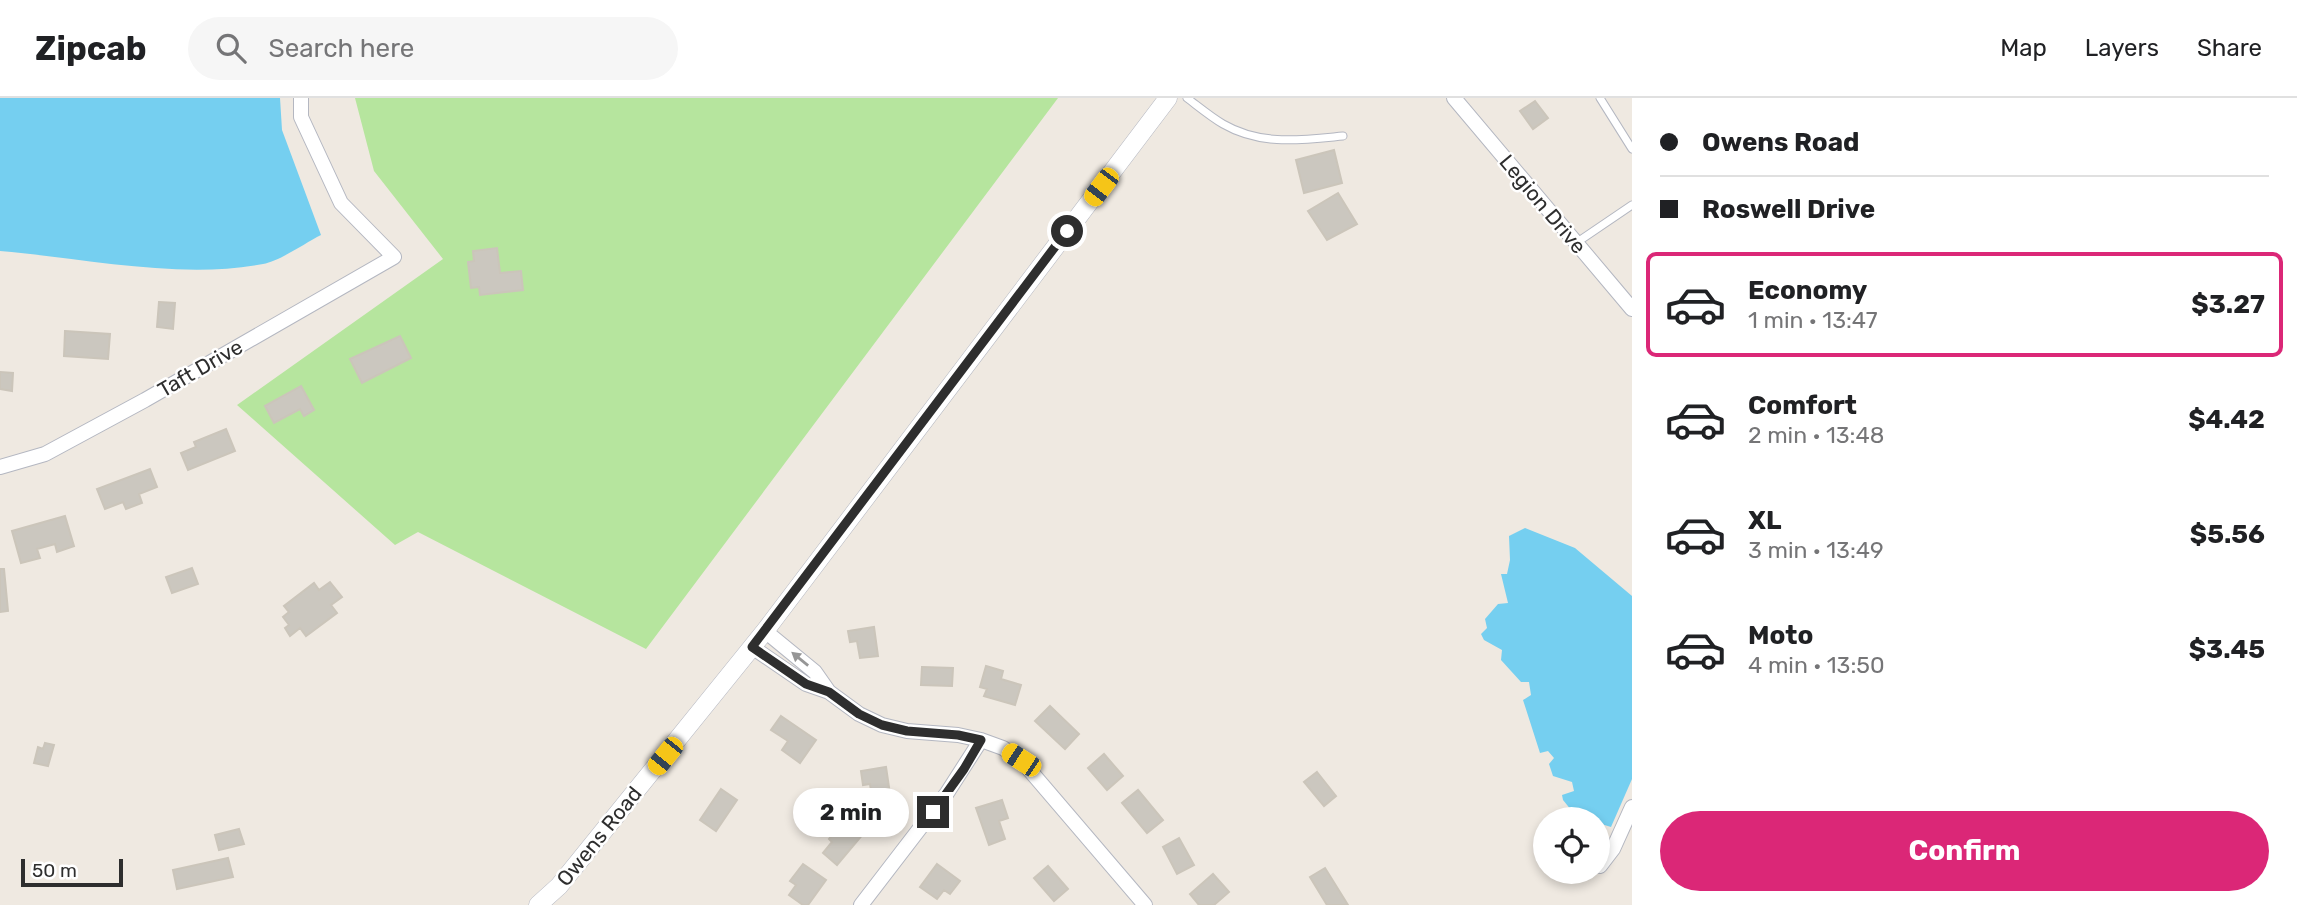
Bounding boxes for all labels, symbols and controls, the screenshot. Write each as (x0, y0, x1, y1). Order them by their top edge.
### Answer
search box (188, 17, 678, 80)
text: Zipcab (35, 29, 146, 68)
icon: search (212, 29, 250, 67)
text: Search here (268, 33, 414, 64)
text: Map (2000, 34, 2047, 62)
text: Layers (2085, 34, 2159, 62)
text: Share (2197, 34, 2262, 62)
text: Owens Road (1702, 127, 1859, 158)
street label: Legion Drive (1494, 149, 1592, 259)
car (1080, 164, 1123, 210)
text: Roswell Drive (1702, 194, 1875, 225)
route start (1051, 215, 1083, 247)
icon: car (1664, 273, 1727, 336)
text: Economy (1748, 275, 1867, 306)
text: $3.27 (2191, 289, 2265, 320)
text: 1 min · 13:47 (1748, 306, 1878, 334)
street label: Taft Drive (153, 334, 247, 402)
icon: car (1664, 388, 1727, 451)
text: Comfort (1748, 390, 1857, 421)
text: $4.42 (2188, 404, 2265, 435)
text: 2 min · 13:48 (1748, 421, 1884, 449)
icon: car (1664, 503, 1727, 566)
text: XL (1748, 505, 1781, 536)
text: $5.56 (2190, 519, 2265, 550)
text: 3 min · 13:49 (1748, 536, 1884, 564)
icon: car (1664, 618, 1727, 681)
text: Moto (1748, 620, 1813, 651)
text: $3.45 (2189, 634, 2265, 665)
text: 4 min · 13:50 (1748, 651, 1885, 679)
one-way arrow (791, 652, 808, 667)
car (644, 733, 687, 779)
car (998, 740, 1045, 780)
street label: Owens Road (551, 781, 647, 891)
callout: 2 min (793, 788, 908, 836)
route end (917, 796, 949, 828)
text: 2 min (820, 798, 882, 826)
map controls (1533, 807, 1610, 884)
button: locate (1533, 807, 1610, 884)
button: Confirm (1660, 811, 2269, 891)
scale bar (21, 856, 122, 888)
text: 50 m (32, 859, 77, 882)

